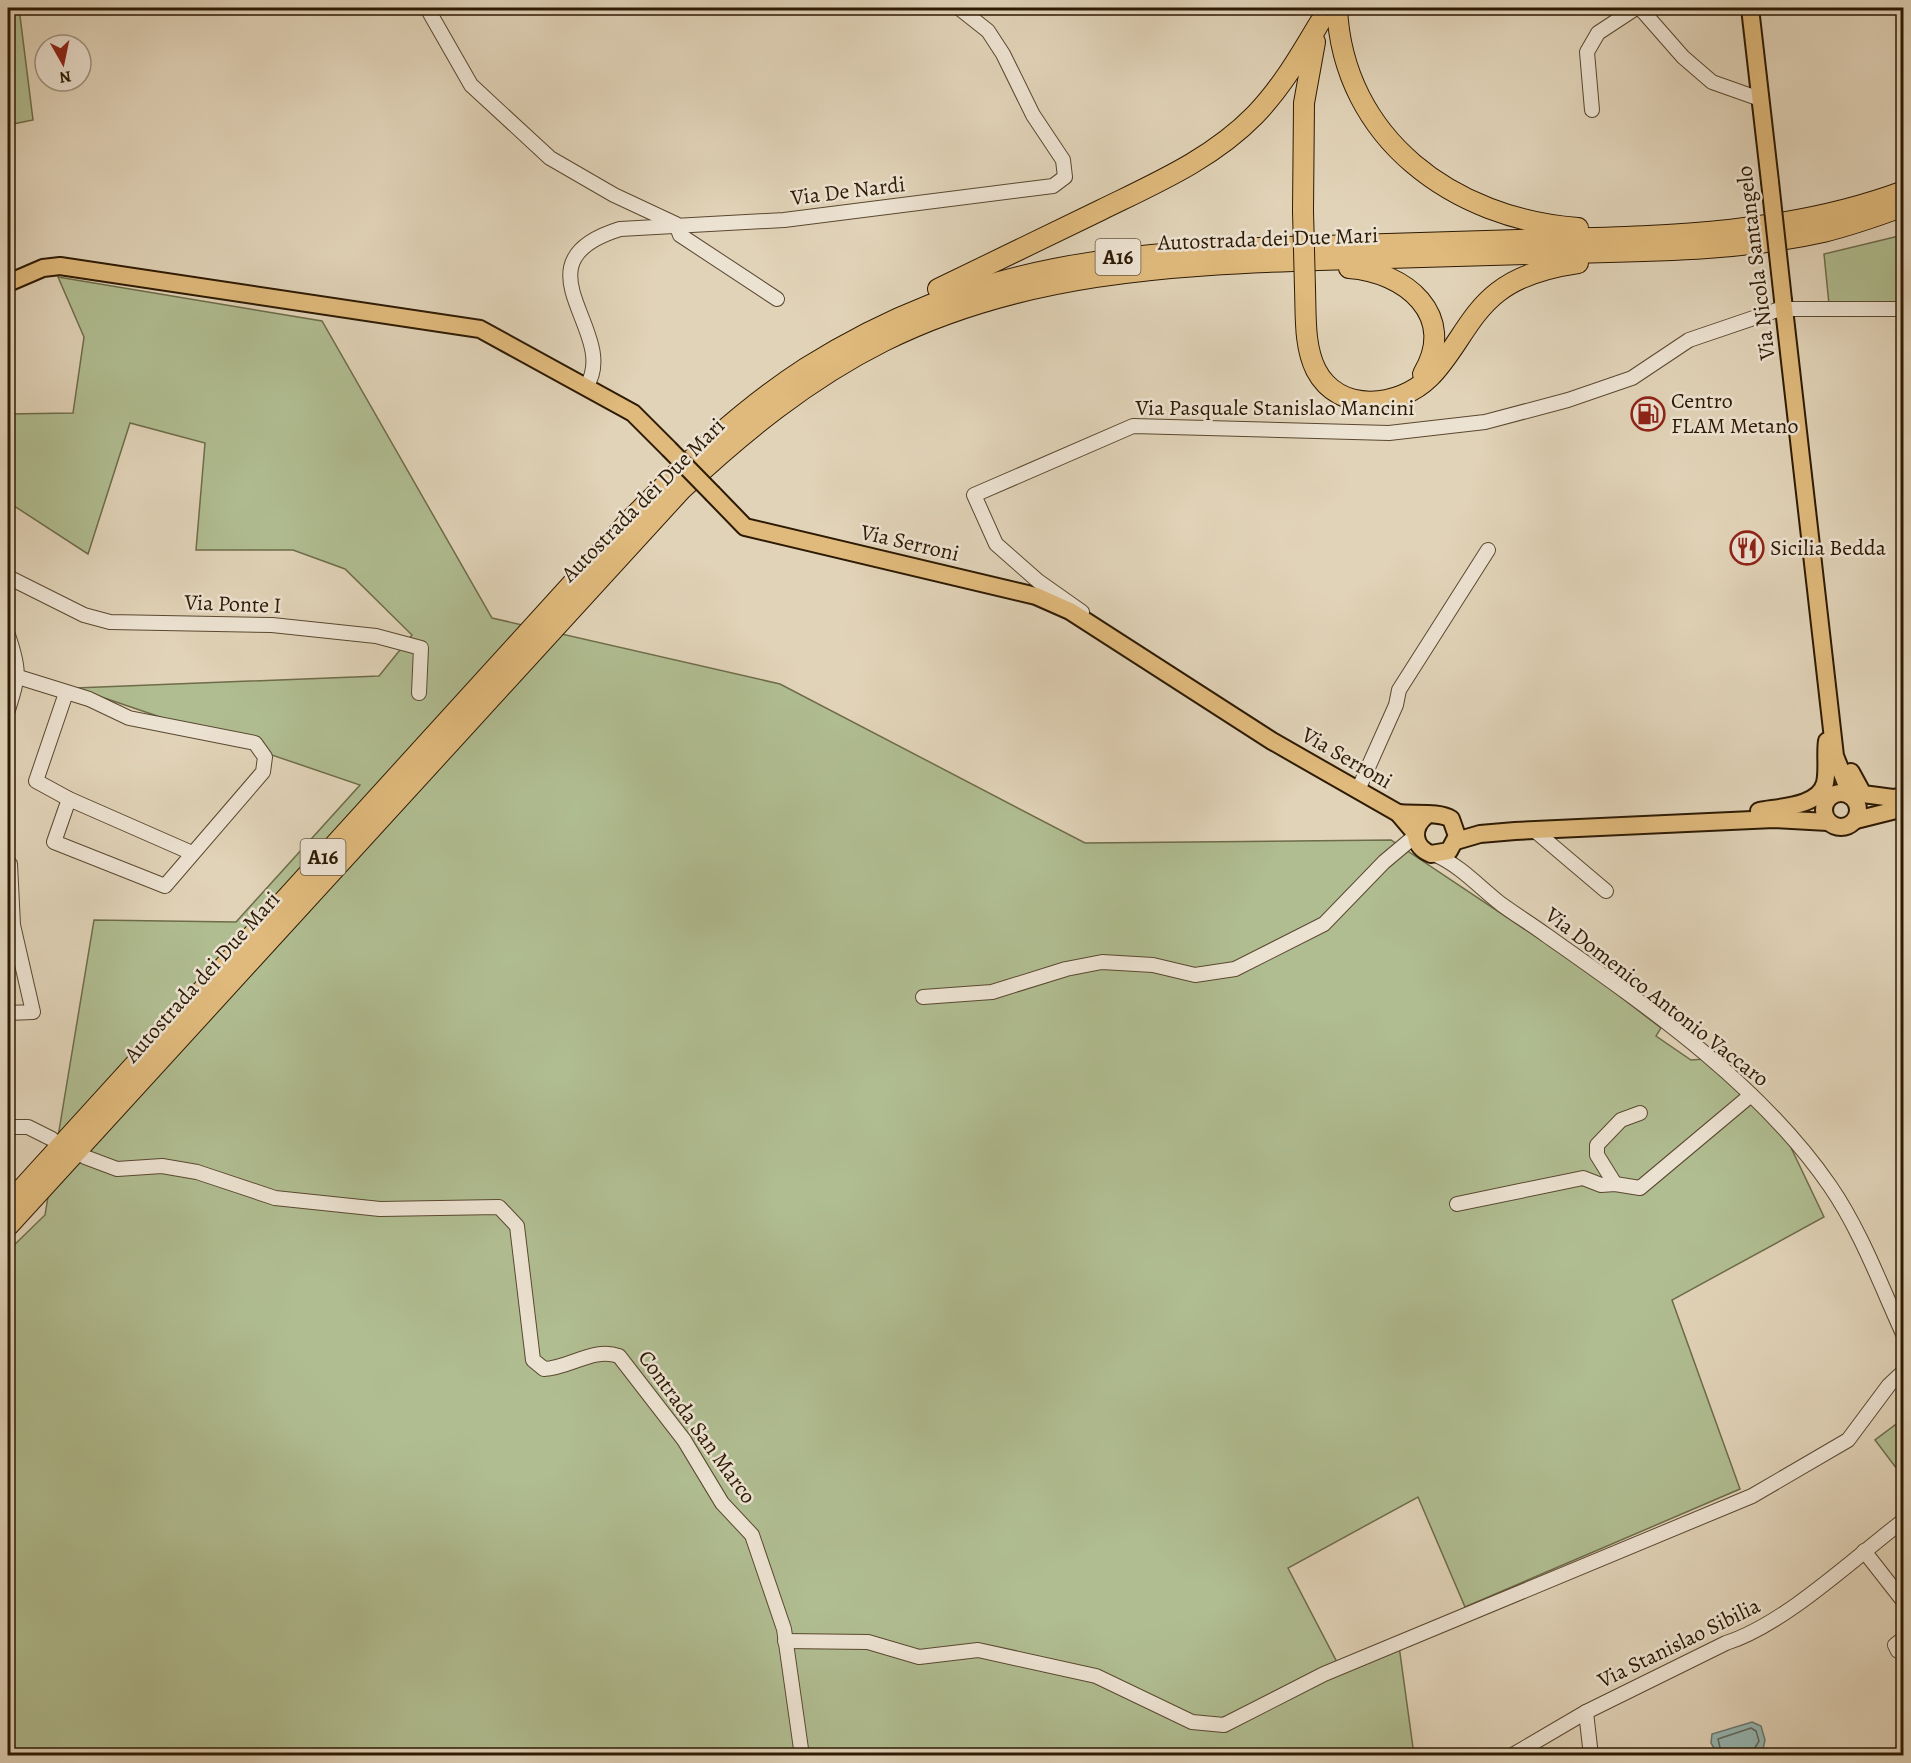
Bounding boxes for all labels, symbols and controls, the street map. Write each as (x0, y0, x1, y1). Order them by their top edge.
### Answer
north arrow (33, 33, 93, 93)
text: N (57, 65, 73, 89)
street label: Via Nicola Santangelo (1729, 164, 1783, 363)
street label: Via De Nardi (788, 169, 907, 213)
street label: Autostrada dei Due Mari (1156, 220, 1379, 258)
road number: A16 (1096, 239, 1140, 275)
place label: Centro FLAM Metano (1671, 386, 1798, 441)
street label: Via Pasquale Stanislao Mancini (1135, 393, 1414, 423)
fuel station icon: Centro FLAM Metano (1630, 396, 1666, 432)
street label: Autostrada dei Due Mari (554, 411, 732, 589)
street label: Via Serroni (857, 517, 962, 569)
restaurant icon: Sicilia Bedda (1729, 530, 1765, 566)
place label: Sicilia Bedda (1770, 533, 1887, 563)
street label: Via Ponte I (183, 587, 282, 621)
street label: Via Serroni (1295, 719, 1398, 796)
road number: A16 (300, 839, 346, 875)
street label: Autostrada dei Due Mari (116, 885, 287, 1070)
street label: Via Domenico Antonio Vaccaro (1538, 900, 1775, 1094)
street label: Contrada San Marco (631, 1344, 763, 1510)
street label: Via Stanislao Sibilia (1592, 1590, 1766, 1696)

